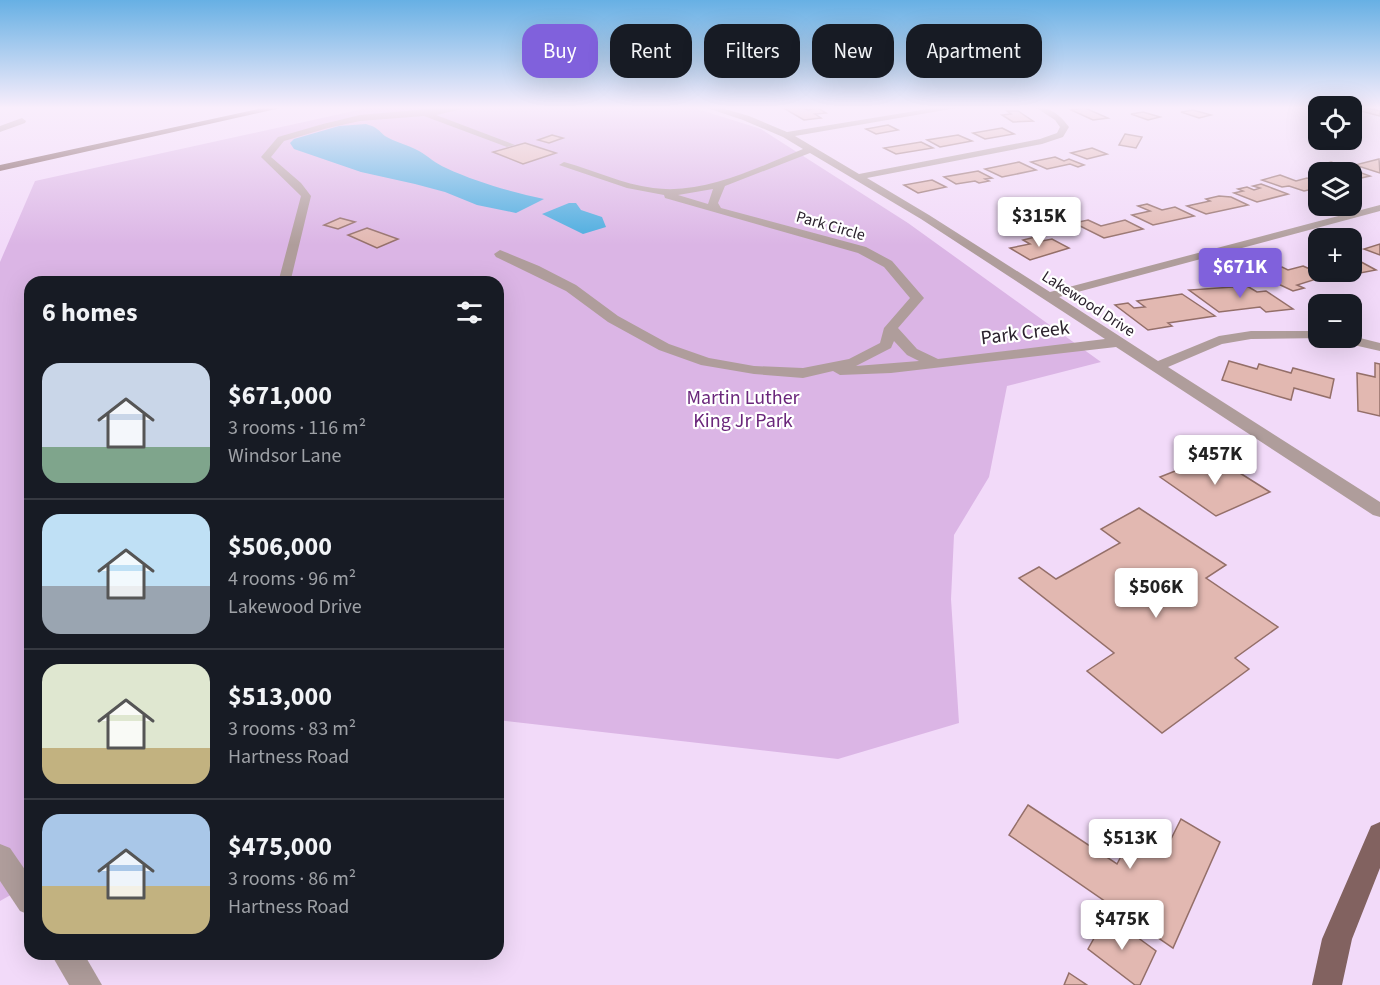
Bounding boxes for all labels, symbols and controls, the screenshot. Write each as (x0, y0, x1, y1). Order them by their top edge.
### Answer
chip: Buy (522, 24, 598, 78)
chip: Rent (610, 24, 692, 78)
chip: Filters (704, 24, 800, 78)
chip: New (812, 24, 894, 78)
chip: Apartment (906, 24, 1042, 78)
map controls (1308, 96, 1362, 348)
button: locate (1308, 96, 1362, 150)
button: layers (1308, 162, 1362, 216)
pin: $315K (997, 197, 1081, 248)
text: $315K (1012, 202, 1066, 230)
street label: Park Circle (794, 206, 868, 246)
button: + (1308, 228, 1362, 282)
pin: $671K (1198, 248, 1282, 299)
text: $671K (1213, 253, 1267, 281)
street label: Lakewood Drive (1038, 265, 1139, 342)
text: 6 homes (42, 294, 137, 331)
button: − (1308, 294, 1362, 348)
icon: filters (453, 296, 486, 329)
street label: Park Creek (979, 314, 1071, 352)
text: $671,000 (228, 377, 332, 414)
park label: Martin Luther King Jr Park (686, 384, 800, 435)
icon: home (90, 387, 162, 459)
text: 3 rooms · 116 m² (228, 414, 366, 442)
pin: $457K (1173, 435, 1257, 486)
text: $457K (1188, 440, 1242, 468)
text: Windsor Lane (228, 442, 342, 470)
text: $506,000 (228, 528, 332, 565)
icon: home (90, 538, 162, 610)
text: 4 rooms · 96 m² (228, 565, 356, 593)
pin: $506K (1114, 568, 1198, 619)
text: $506K (1129, 573, 1183, 601)
text: Lakewood Drive (228, 593, 362, 621)
text: $513,000 (228, 678, 332, 715)
icon: home (90, 688, 162, 760)
text: 3 rooms · 83 m² (228, 715, 356, 743)
text: Hartness Road (228, 743, 349, 771)
pin: $513K (1088, 819, 1172, 870)
text: $513K (1103, 824, 1157, 852)
text: $475,000 (228, 828, 332, 865)
icon: home (90, 838, 162, 910)
text: 3 rooms · 86 m² (228, 865, 356, 893)
text: Hartness Road (228, 893, 349, 921)
pin: $475K (1080, 900, 1164, 951)
text: $475K (1095, 905, 1149, 933)

